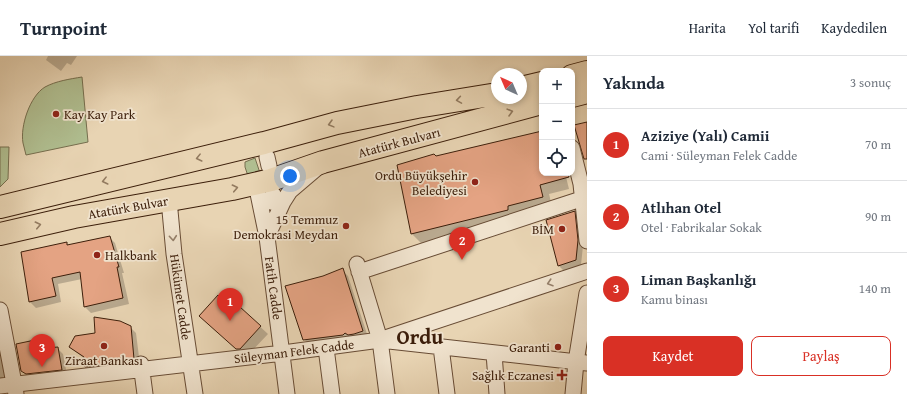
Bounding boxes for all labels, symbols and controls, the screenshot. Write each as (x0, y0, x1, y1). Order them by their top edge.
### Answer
text: Turnpoint (20, 14, 107, 42)
text: Harita (689, 18, 726, 38)
text: Yol tarifi (748, 18, 799, 38)
text: Kaydedilen (821, 18, 887, 38)
north arrow (491, 68, 527, 104)
map controls (539, 68, 575, 176)
button: + (539, 68, 575, 104)
text: Yakında (603, 70, 665, 95)
text: 3 sonuç (850, 73, 891, 92)
one-way arrow (456, 96, 462, 104)
button: − (539, 104, 575, 140)
place label: Kay Kay Park (64, 105, 136, 124)
one-way arrow (506, 108, 513, 117)
marker: Kay Kay Park (51, 109, 61, 119)
one-way arrow (328, 120, 334, 128)
street label: Atatürk Bulvarı (356, 122, 443, 163)
text: Aziziye (Yalı) Camii (641, 125, 769, 146)
text: 1 (613, 135, 619, 154)
text: 70 m (865, 135, 891, 154)
button: locate (539, 140, 575, 176)
text: Cami · Süleyman Felek Cadde (641, 146, 797, 165)
one-way arrow (196, 153, 202, 161)
your location (280, 166, 300, 186)
place label: Ordu Büyükşehir Belediyesi (375, 166, 468, 200)
one-way arrow (102, 176, 108, 184)
marker: Ordu Büyükşehir Belediyesi (470, 177, 480, 187)
one-way arrow (232, 185, 238, 193)
street label: Atatürk Bulvar (87, 191, 170, 224)
text: Atlıhan Otel (641, 197, 721, 218)
text: 2 (613, 207, 619, 226)
text: 90 m (865, 207, 891, 226)
place label: 15 Temmuz Demokrasi Meydan (233, 210, 339, 244)
text: Otel · Fabrikalar Sokak (641, 218, 762, 237)
place label: BİM (532, 220, 554, 239)
marker: 15 Temmuz Demokrasi Meydan (341, 221, 351, 231)
one-way arrow (35, 222, 41, 230)
marker: BİM (557, 224, 567, 234)
pin: 2 (449, 227, 475, 260)
one-way arrow (168, 235, 177, 241)
place label: Halkbank (105, 246, 157, 265)
marker: Halkbank (92, 250, 102, 260)
street label: Hükümet Cadde (165, 253, 196, 341)
street label: Fatih Cadde (260, 255, 287, 321)
text: Liman Başkanlığı (641, 269, 757, 290)
one-way arrow (547, 278, 554, 287)
text: 3 (613, 279, 619, 298)
text: 140 m (859, 279, 891, 298)
pin: 1 (217, 288, 243, 321)
text: Kamu binası (641, 290, 708, 309)
district label: Ordu (397, 321, 443, 352)
pin: 3 (29, 334, 55, 367)
street label: Süleyman Felek Cadde (233, 335, 355, 368)
button: Kaydet (603, 336, 743, 376)
button: Paylaş (751, 336, 891, 376)
place label: Garanti (509, 338, 550, 357)
marker: Ziraat Bankası (99, 341, 109, 351)
marker: Garanti (553, 342, 563, 352)
place label: Ziraat Bankası (65, 351, 143, 370)
place label: Sağlık Eczanesi (472, 366, 554, 385)
marker: Sağlık Eczanesi (557, 370, 567, 380)

